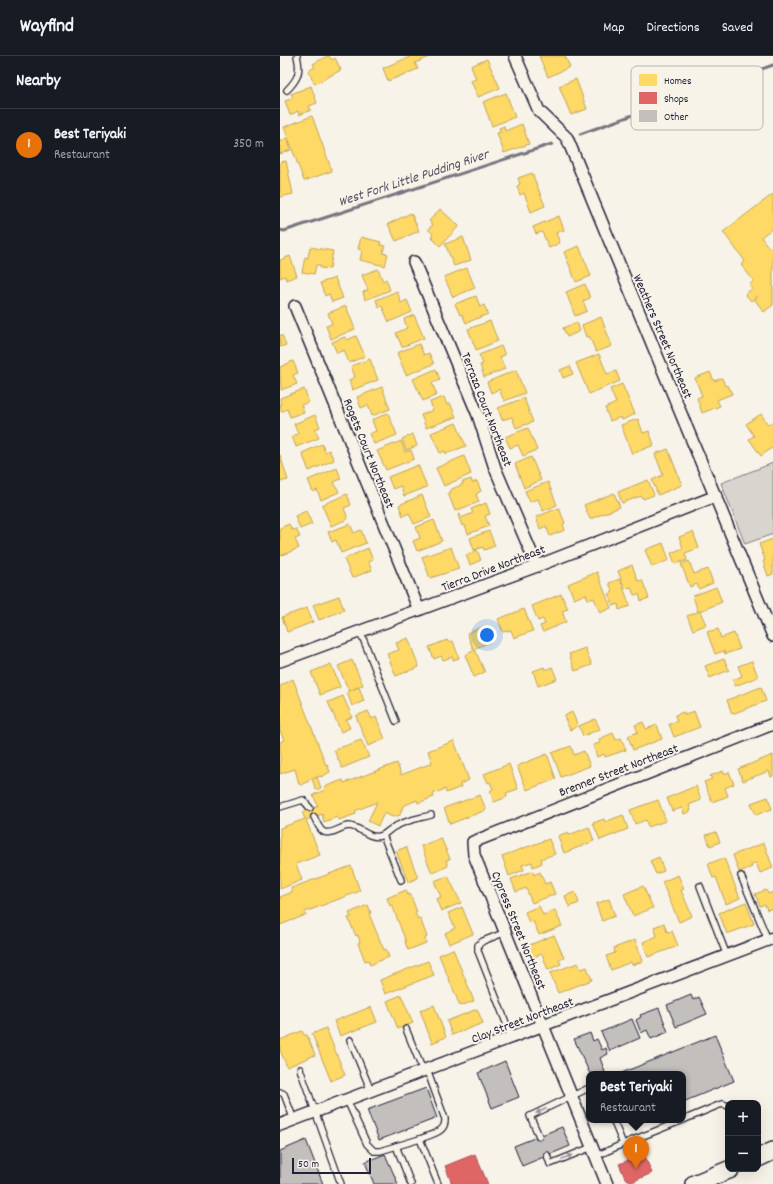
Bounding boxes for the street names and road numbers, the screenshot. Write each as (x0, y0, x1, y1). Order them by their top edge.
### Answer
street label: Weathers Street Northeast (627, 272, 697, 402)
street label: Terraza Court Northeast (455, 350, 516, 470)
street label: Rogets Court Northeast (337, 396, 398, 512)
street label: Tierra Drive Northeast (439, 541, 549, 598)
street label: Brenner Street Northeast (556, 740, 682, 803)
street label: Cypress Street Northeast (485, 869, 550, 993)
street label: Clay Street Northeast (469, 993, 577, 1050)

